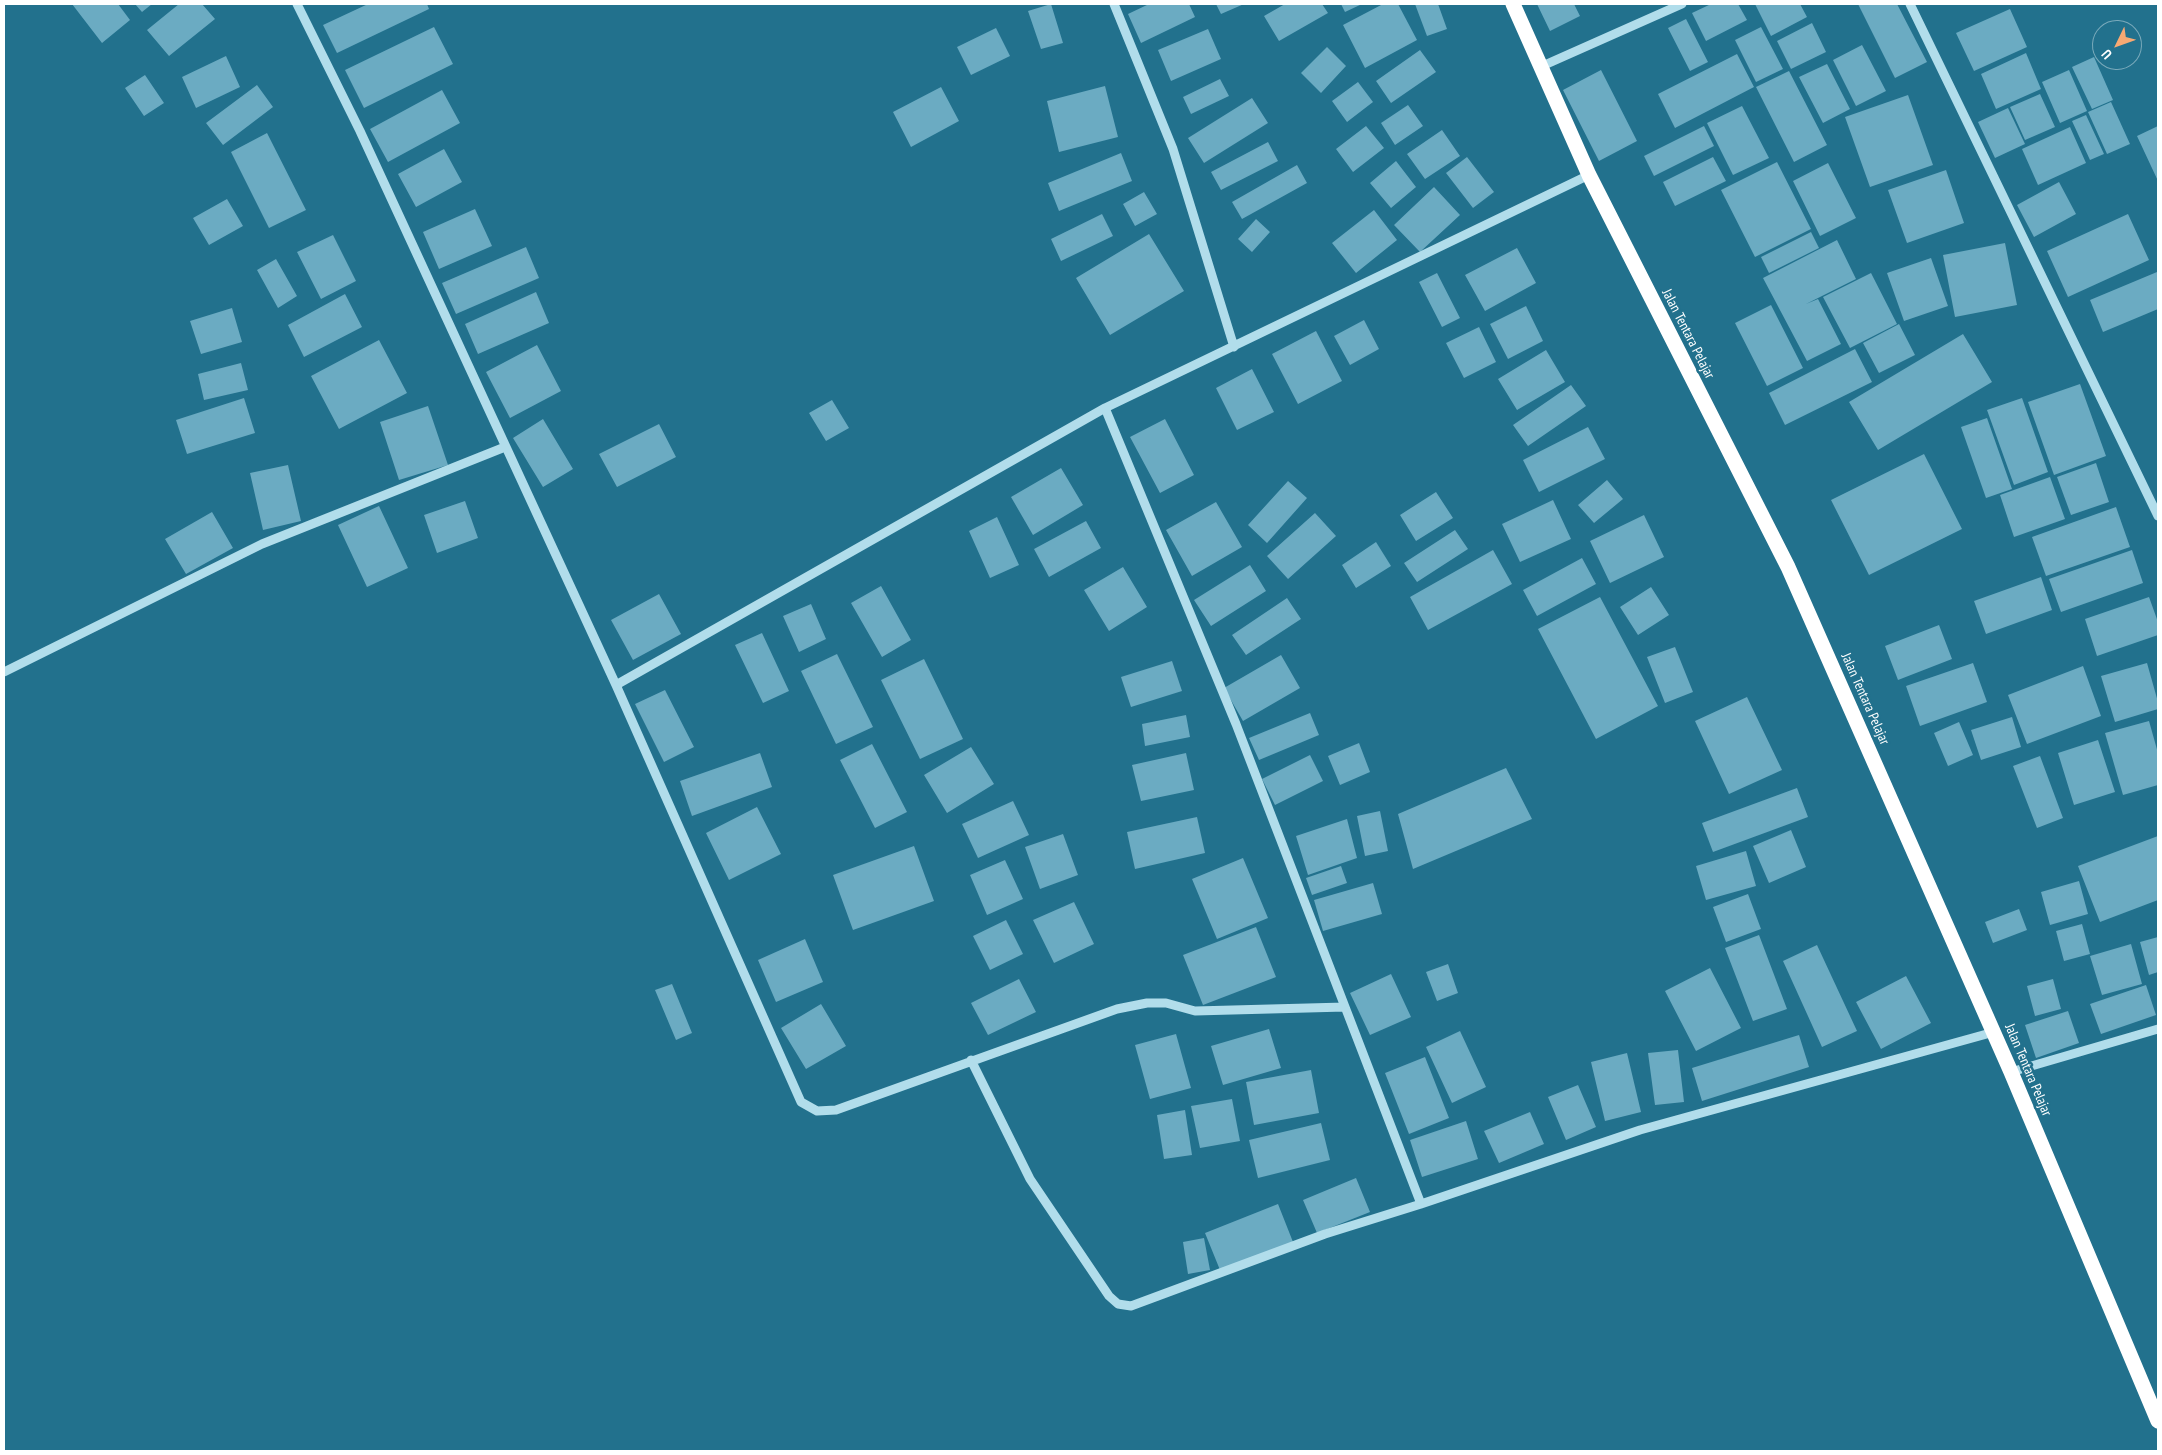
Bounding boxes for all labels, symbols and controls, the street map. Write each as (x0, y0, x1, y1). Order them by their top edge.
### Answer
north arrow (2092, 20, 2142, 70)
text: U (2097, 46, 2116, 63)
street label: Jalan Tentara Pelajar (1658, 286, 1718, 382)
street label: Jalan Tentara Pelajar (1837, 651, 1893, 747)
street label: Jalan Tentara Pelajar (2001, 1021, 2055, 1119)

